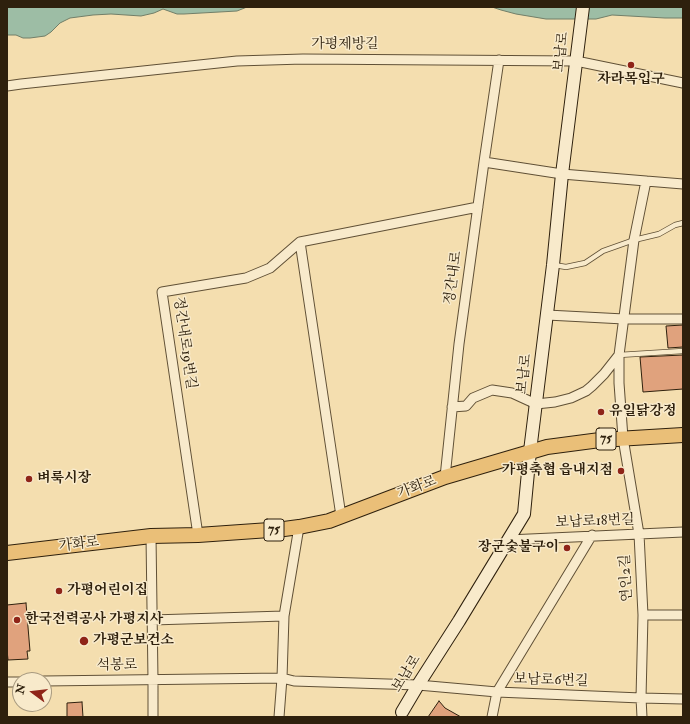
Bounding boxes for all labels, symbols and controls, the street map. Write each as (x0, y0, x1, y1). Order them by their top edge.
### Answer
street label: 보납로 (551, 31, 573, 73)
street label: 가평제방길 (311, 37, 379, 53)
marker: 자라목입구 (626, 60, 636, 70)
place label: 자라목입구 (597, 72, 665, 88)
street label: 정간내로 (442, 250, 466, 306)
street label: 정간내로19번길 (169, 296, 199, 390)
street label: 보납로 (514, 353, 536, 395)
place label: 유일닭강정 (609, 404, 677, 420)
marker: 유일닭강정 (596, 407, 606, 417)
road number: 75 (596, 428, 616, 450)
place label: 가평축협 읍내지점 (502, 463, 613, 479)
marker: 가평축협 읍내지점 (616, 466, 626, 476)
place label: 벼룩시장 (37, 471, 91, 487)
street label: 가화로 (395, 473, 439, 503)
marker: 벼룩시장 (24, 474, 34, 484)
street label: 보납로18번길 (555, 512, 635, 532)
road number: 75 (264, 519, 284, 541)
street label: 가화로 (58, 534, 100, 556)
place label: 장군숯불구이 (478, 540, 559, 556)
marker: 장군숯불구이 (562, 543, 572, 553)
street label: 연인2길 (617, 554, 637, 602)
place label: 가평어린이집 (67, 583, 148, 599)
marker: 가평어린이집 (54, 586, 64, 596)
place label: 한국전력공사 가평지사 (25, 612, 163, 628)
marker: 한국전력공사 가평지사 (12, 615, 22, 625)
place label: 가평군보건소 (93, 633, 174, 649)
marker: 가평군보건소 (78, 635, 90, 647)
street label: 보납로 (389, 652, 425, 696)
street label: 석봉로 (97, 657, 137, 675)
street label: 보납로6번길 (513, 671, 589, 691)
north arrow (12, 672, 52, 712)
text: N (13, 683, 28, 695)

